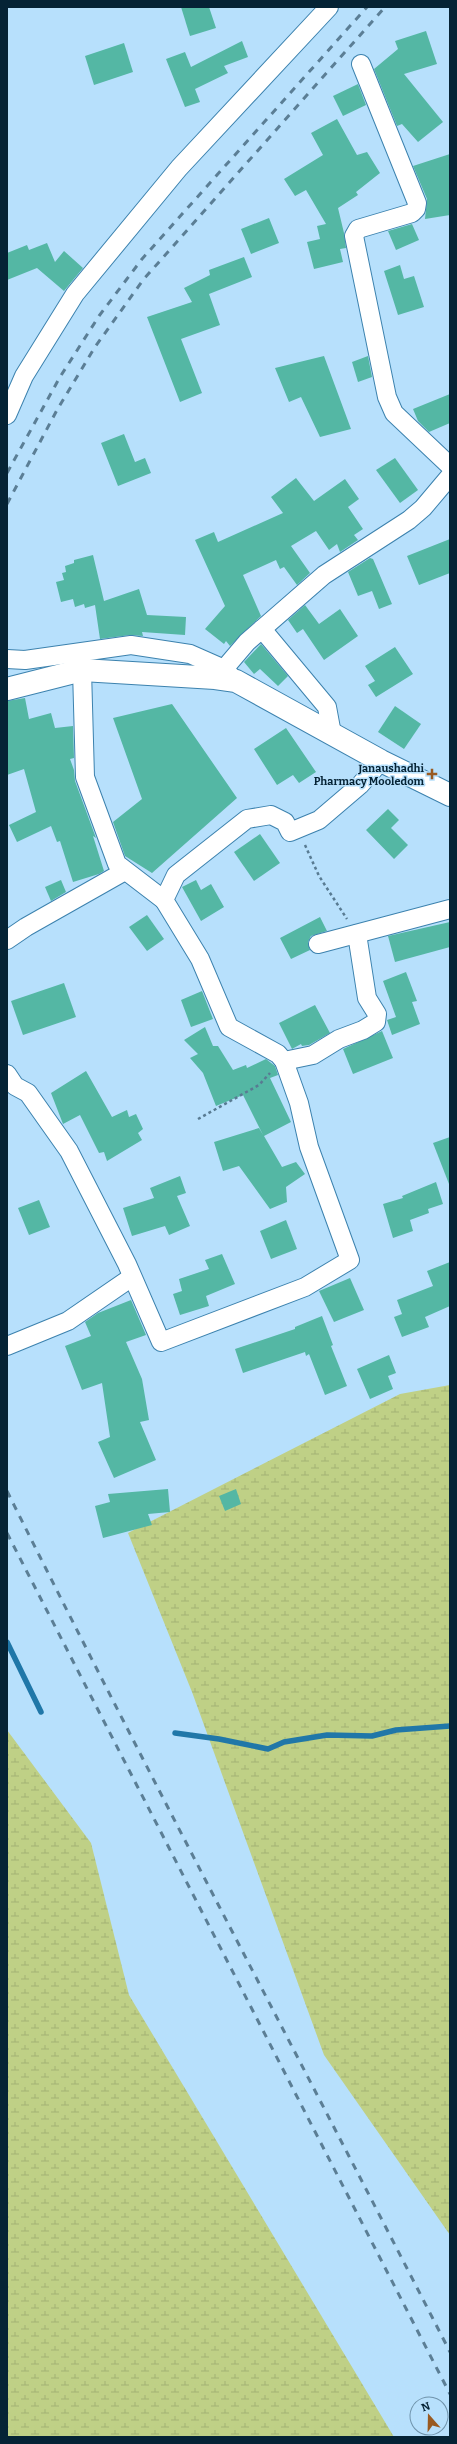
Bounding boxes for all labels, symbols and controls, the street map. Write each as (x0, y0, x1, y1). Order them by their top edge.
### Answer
place label: Janaushadhi Pharmacy Mooledom (314, 762, 424, 788)
marker: Janaushadhi Pharmacy Mooledom (427, 769, 437, 779)
north arrow (409, 2396, 449, 2436)
text: N (420, 2399, 432, 2415)

